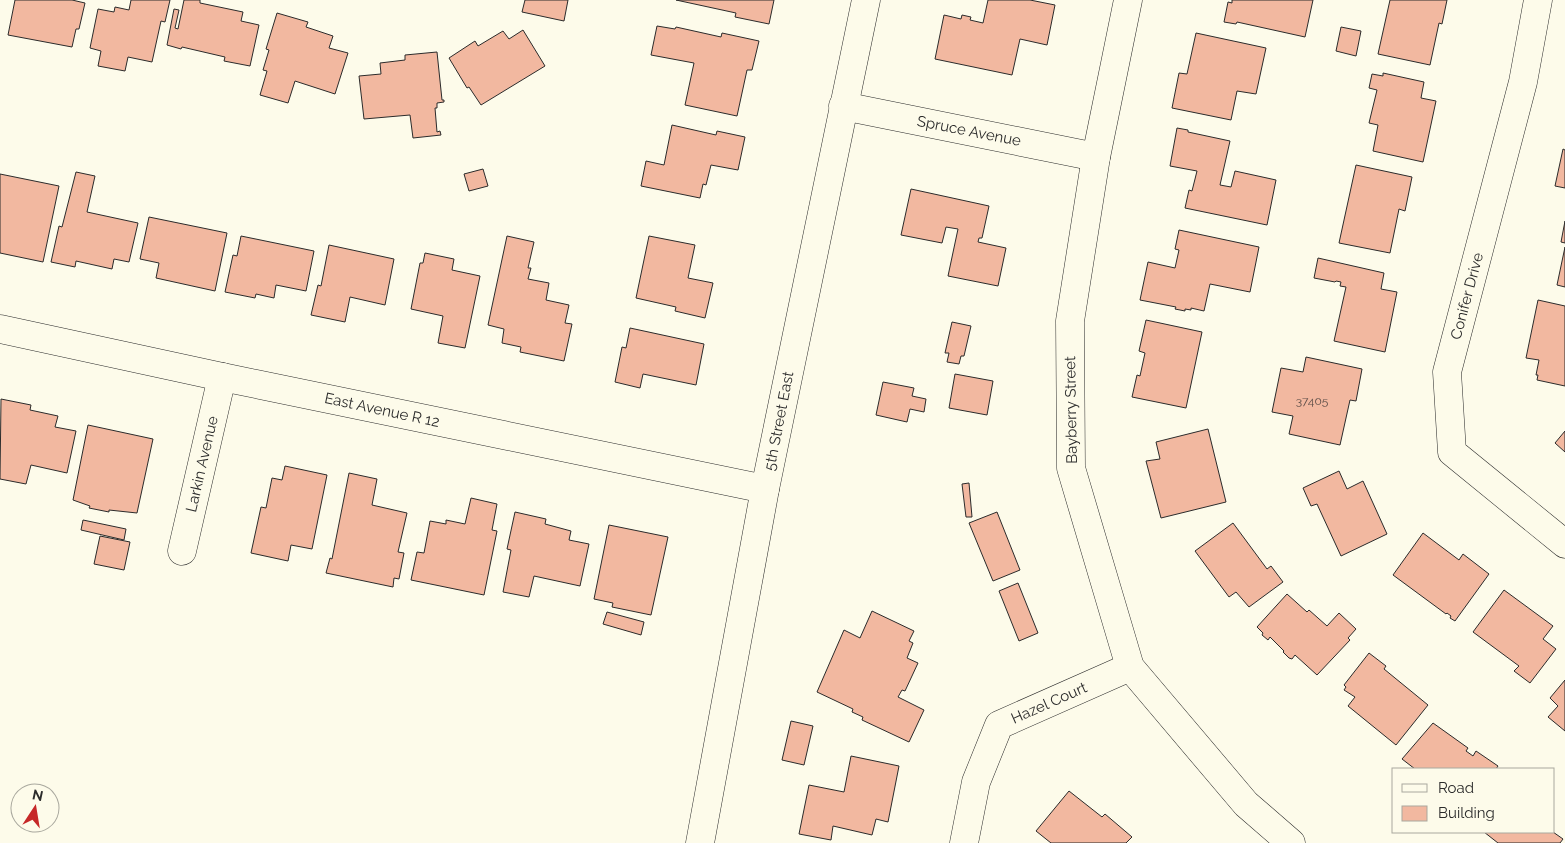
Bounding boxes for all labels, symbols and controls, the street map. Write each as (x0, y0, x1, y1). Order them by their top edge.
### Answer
street label: Spruce Avenue (916, 112, 1023, 150)
street label: Conifer Drive (1447, 250, 1487, 341)
street label: Bayberry Street (1061, 356, 1081, 464)
street label: 5th Street East (761, 370, 797, 472)
street label: East Avenue R 12 (323, 389, 441, 431)
house number: 37405 (1296, 394, 1329, 408)
street label: Larkin Avenue (182, 414, 222, 514)
street label: Hazel Court (1008, 678, 1090, 728)
legend (1392, 768, 1555, 833)
text: Road (1438, 779, 1474, 797)
north arrow (10, 783, 60, 833)
text: N (31, 786, 45, 804)
text: Building (1438, 804, 1495, 822)

